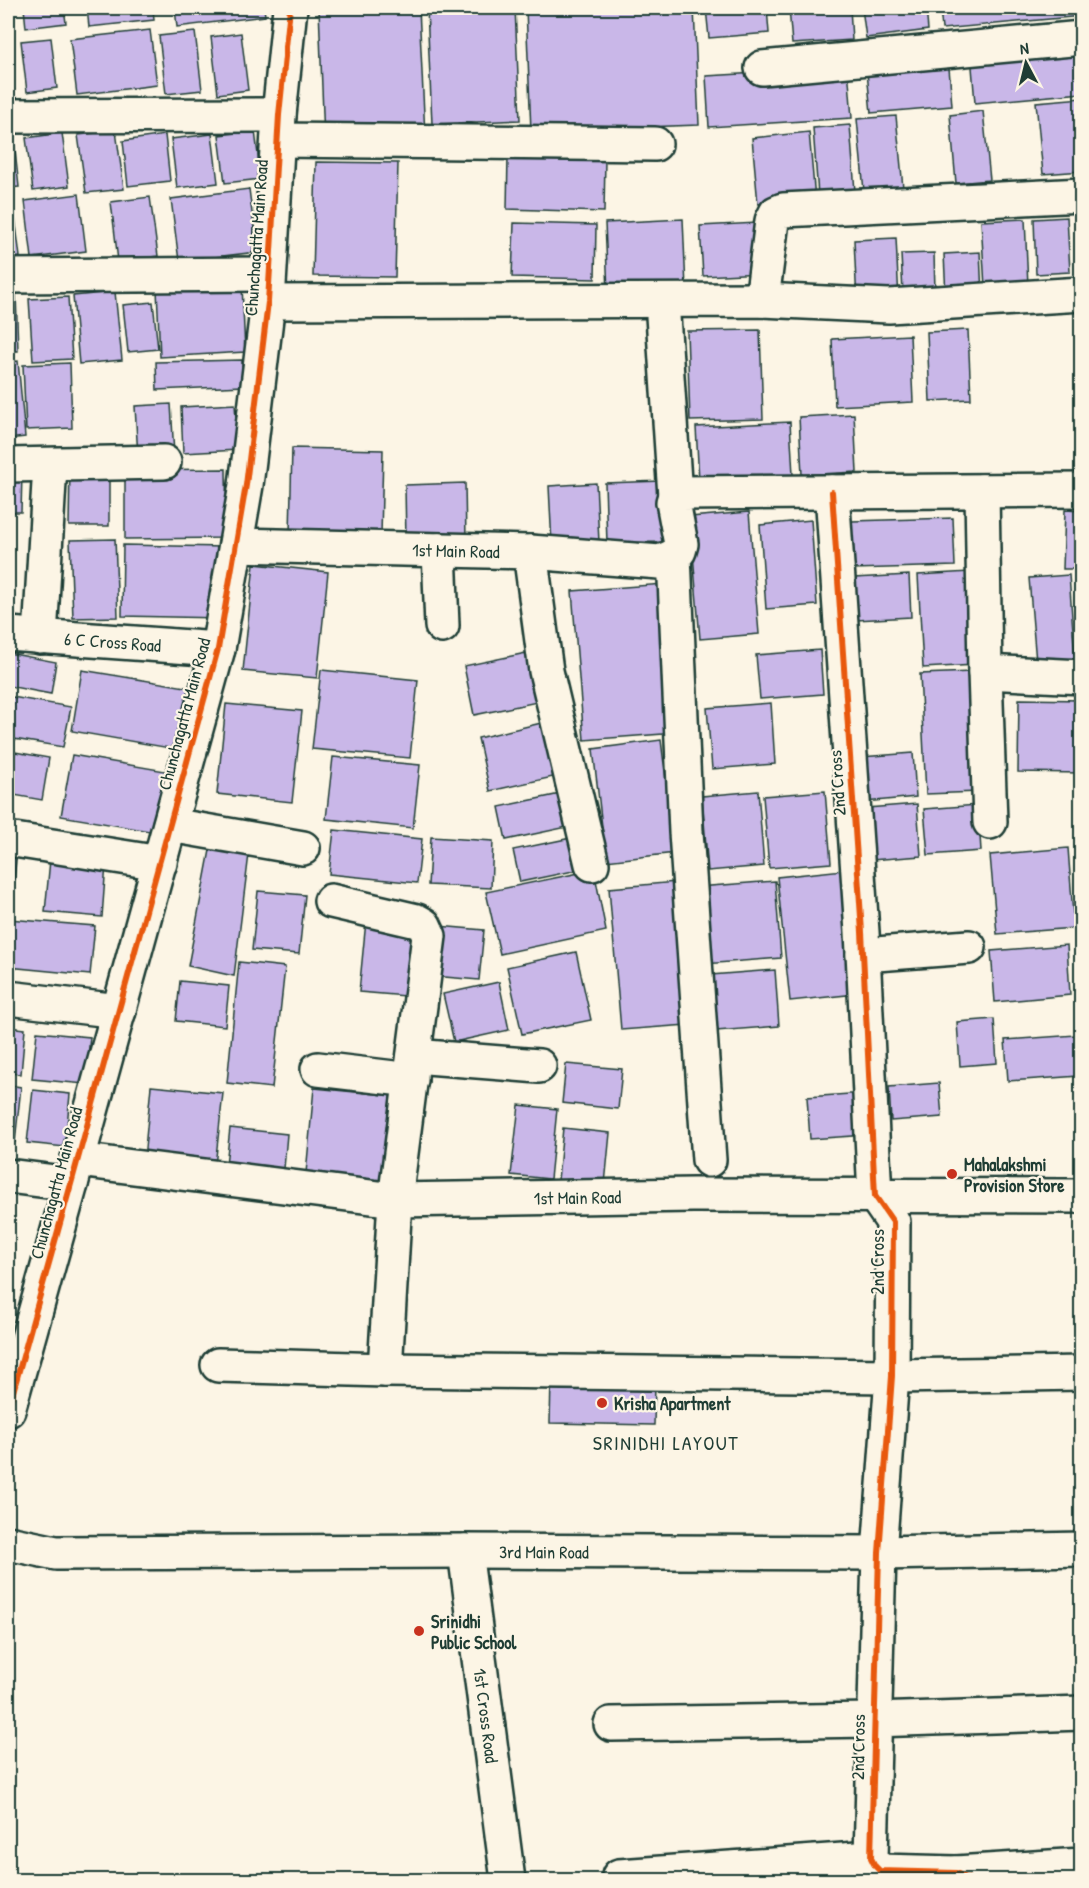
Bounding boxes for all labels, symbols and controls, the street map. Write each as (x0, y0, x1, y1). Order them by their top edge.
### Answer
north arrow (996, 33, 1056, 93)
text: N (1019, 37, 1030, 60)
street label: Chunchagatta Main Road (238, 159, 274, 317)
street label: 1st Main Road (412, 537, 500, 564)
street label: 6 C Cross Road (63, 626, 162, 657)
street label: Chunchagatta Main Road (152, 635, 216, 793)
street label: 2nd Cross (822, 749, 852, 817)
street label: Chunchagatta Main Road (24, 1104, 88, 1262)
place label: Mahalakshmi Provision Store (964, 1152, 1065, 1198)
marker: Mahalakshmi Provision Store (945, 1167, 959, 1181)
street label: 1st Main Road (534, 1184, 621, 1210)
street label: 2nd Cross (865, 1229, 890, 1295)
place label: Krisha Apartment (614, 1391, 731, 1417)
marker: Krisha Apartment (595, 1396, 609, 1410)
district label: SRINIDHI LAYOUT (593, 1429, 739, 1456)
street label: 3rd Main Road (499, 1539, 589, 1564)
place label: Srinidhi Public School (431, 1609, 518, 1655)
marker: Srinidhi Public School (412, 1624, 426, 1638)
street label: 1st Cross Road (468, 1667, 505, 1765)
street label: 2nd Cross (845, 1714, 871, 1780)

